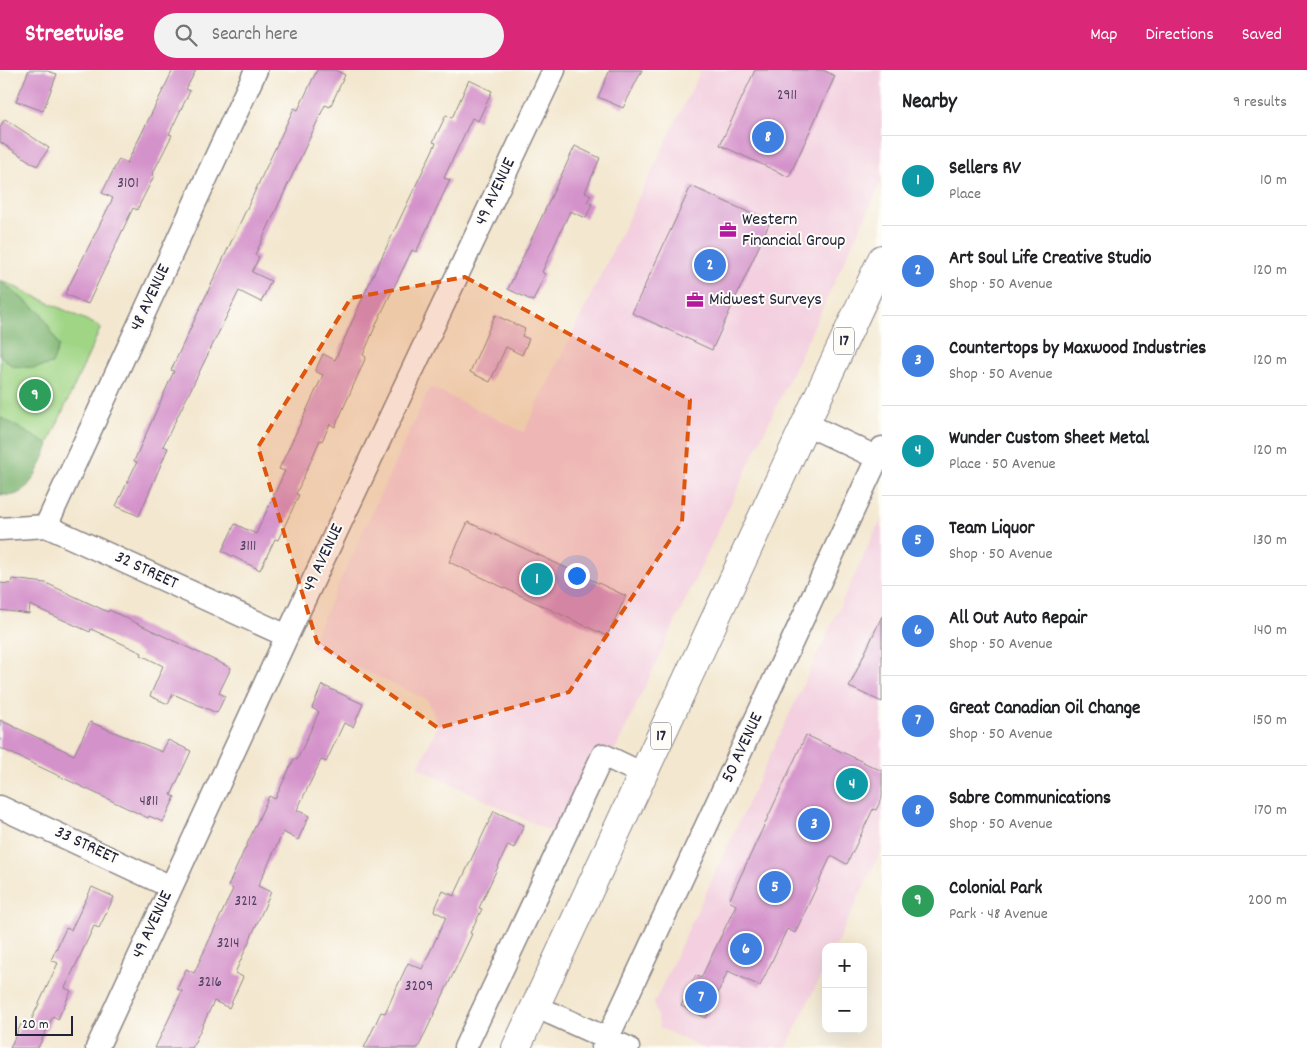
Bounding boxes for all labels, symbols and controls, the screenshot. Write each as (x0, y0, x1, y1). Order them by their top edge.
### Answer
search box (154, 13, 504, 58)
text: Streetwise (25, 18, 124, 52)
icon: search (172, 21, 200, 49)
text: Search here (212, 22, 298, 49)
text: Map (1090, 23, 1117, 48)
text: Directions (1145, 23, 1214, 48)
text: Saved (1242, 23, 1282, 48)
house number: 2911 (777, 85, 797, 107)
text: Nearby (902, 88, 957, 118)
text: 9 results (1233, 91, 1287, 114)
pin: 8 (752, 118, 784, 156)
street label: 49 AVENUE (469, 154, 523, 230)
text: Sellers RV (949, 156, 1021, 183)
text: 1 (916, 169, 920, 192)
text: 10 m (1260, 169, 1287, 192)
house number: 3101 (117, 173, 139, 195)
text: Place (949, 183, 981, 206)
place label: Western Financial Group (742, 208, 846, 254)
office icon: Western Financial Group (718, 220, 738, 240)
pin: 2 (694, 246, 726, 284)
text: Art Soul Life Creative Studio (949, 246, 1152, 273)
text: 2 (915, 259, 922, 282)
text: 120 m (1253, 259, 1287, 282)
street label: 48 AVENUE (125, 260, 177, 336)
text: Shop · 50 Avenue (949, 273, 1052, 296)
place label: Midwest Surveys (709, 288, 822, 313)
office icon: Midwest Surveys (685, 290, 705, 310)
road number: 17 (834, 328, 854, 354)
text: Countertops by Maxwood Industries (949, 336, 1206, 363)
text: 3 (914, 349, 922, 372)
text: 120 m (1253, 349, 1287, 372)
text: Shop · 50 Avenue (949, 363, 1052, 386)
pin: 9 (19, 376, 51, 414)
text: Wunder Custom Sheet Metal (949, 426, 1149, 453)
text: 4 (915, 439, 921, 462)
text: 120 m (1253, 439, 1287, 462)
text: Place · 50 Avenue (949, 453, 1056, 476)
text: Team Liquor (949, 516, 1035, 543)
street label: 49 AVENUE (297, 520, 351, 596)
text: 5 (914, 529, 922, 552)
text: 130 m (1253, 529, 1287, 552)
house number: 3111 (240, 536, 256, 558)
text: Shop · 50 Avenue (949, 543, 1052, 566)
street label: 32 STREET (110, 545, 182, 597)
pin: 1 (521, 560, 553, 598)
your location (564, 563, 590, 589)
text: All Out Auto Repair (949, 606, 1087, 633)
text: 6 (914, 619, 922, 642)
text: 140 m (1253, 619, 1287, 642)
text: Shop · 50 Avenue (949, 633, 1052, 656)
text: Great Canadian Oil Change (949, 696, 1140, 723)
street label: 50 AVENUE (716, 709, 770, 787)
text: 7 (915, 709, 921, 732)
text: 150 m (1253, 709, 1287, 732)
road number: 17 (651, 722, 671, 749)
text: Shop · 50 Avenue (949, 723, 1052, 746)
pin: 4 (836, 765, 868, 803)
text: Sabre Communications (949, 786, 1111, 813)
house number: 4811 (140, 791, 158, 813)
text: 8 (915, 799, 921, 822)
text: 170 m (1254, 799, 1287, 822)
pin: 3 (798, 805, 830, 843)
text: Shop · 50 Avenue (949, 813, 1052, 836)
street label: 33 STREET (50, 820, 122, 872)
pin: 5 (759, 868, 791, 906)
text: Colonial Park (949, 876, 1042, 903)
street label: 49 AVENUE (126, 887, 180, 963)
text: 9 (914, 889, 922, 912)
text: 200 m (1248, 889, 1287, 912)
house number: 3212 (234, 891, 258, 913)
text: Park · 48 Avenue (949, 903, 1048, 926)
pin: 6 (730, 930, 762, 968)
house number: 3214 (217, 933, 239, 955)
map controls (822, 943, 867, 1033)
button: + (822, 943, 867, 988)
house number: 3216 (198, 972, 222, 994)
house number: 3209 (405, 976, 433, 998)
pin: 7 (685, 978, 717, 1016)
button: − (822, 988, 867, 1033)
scale bar (15, 1013, 72, 1036)
text: 20 m (22, 1015, 49, 1035)

